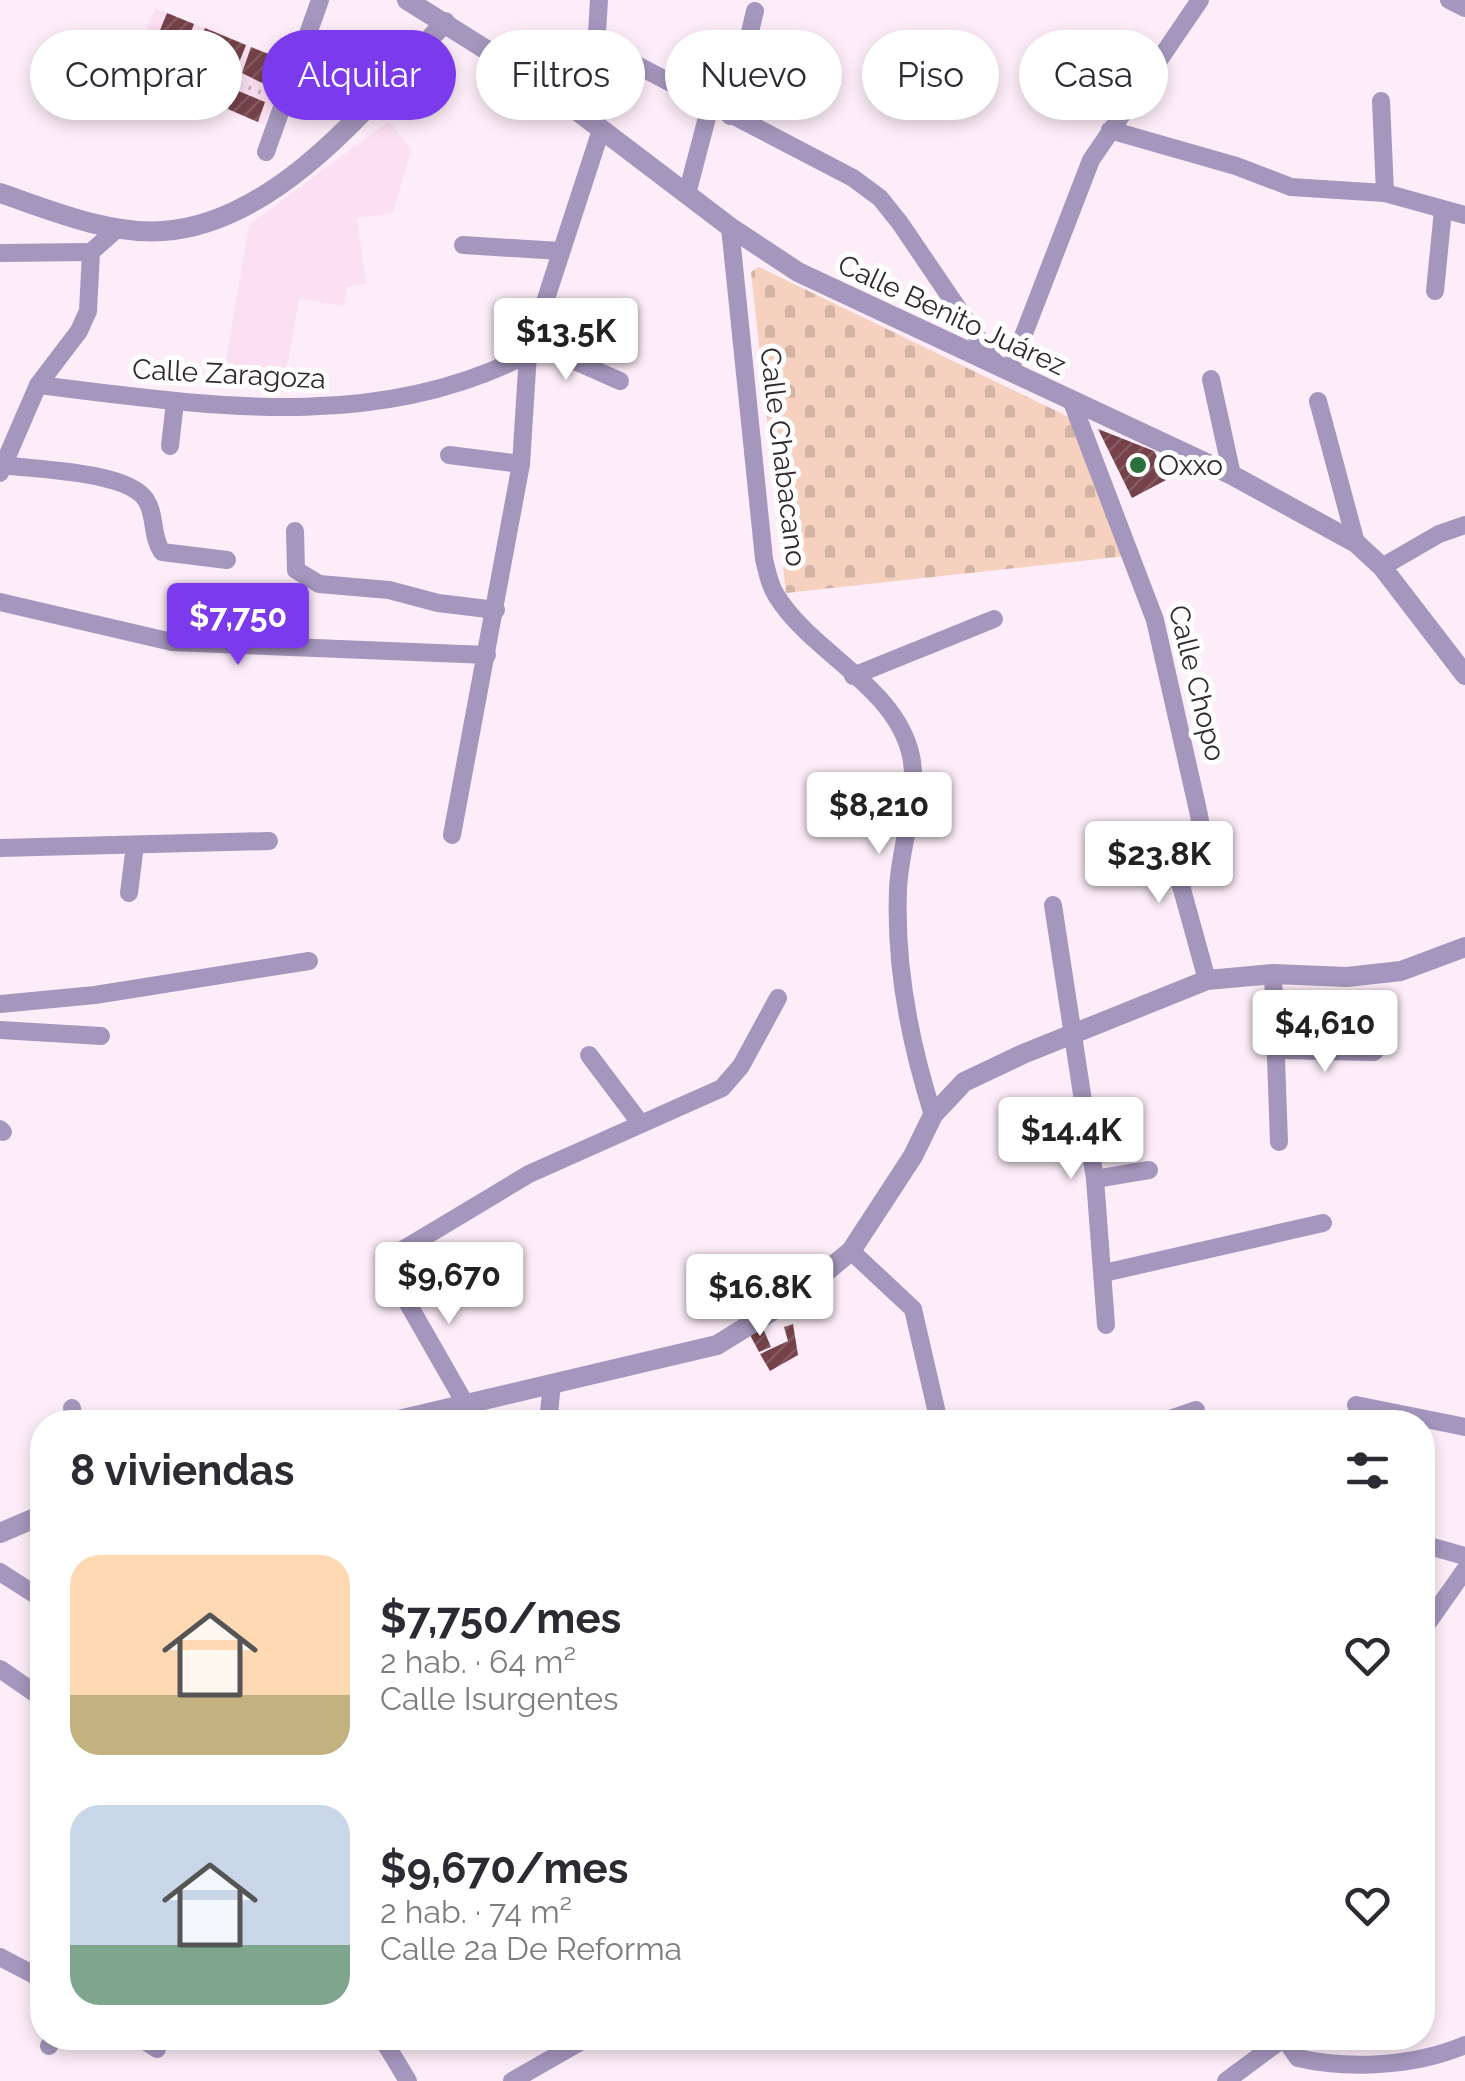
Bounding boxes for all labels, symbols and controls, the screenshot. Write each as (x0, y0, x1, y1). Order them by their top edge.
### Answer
chip: Comprar (30, 30, 242, 120)
chip: Alquilar (262, 30, 456, 120)
chip: Filtros (476, 30, 645, 120)
chip: Nuevo (665, 30, 842, 120)
chip: Piso (862, 30, 999, 120)
chip: Casa (1019, 30, 1168, 120)
street label: Calle Benito Juárez (833, 248, 1071, 382)
pin: $13.5K (485, 298, 647, 383)
text: $13.5K (516, 312, 616, 349)
street label: Calle Chabacano (753, 346, 813, 568)
street label: Calle Zaragoza (131, 352, 327, 396)
place label: Oxxo (1158, 449, 1223, 482)
marker: Oxxo (1127, 454, 1149, 476)
pin: $7,750 (157, 583, 319, 668)
text: $7,750 (189, 597, 287, 634)
street label: Calle Chopo (1162, 602, 1232, 764)
pin: $8,210 (798, 772, 960, 857)
text: $8,210 (829, 786, 929, 823)
pin: $23.8K (1078, 821, 1240, 906)
text: $23.8K (1107, 835, 1211, 872)
pin: $4,610 (1244, 990, 1406, 1075)
text: $4,610 (1275, 1004, 1375, 1041)
pin: $14.4K (990, 1097, 1152, 1182)
text: $14.4K (1020, 1111, 1122, 1148)
pin: $9,670 (368, 1242, 530, 1327)
pin: $16.8K (679, 1254, 841, 1339)
text: $9,670 (397, 1256, 501, 1293)
text: $16.8K (708, 1268, 812, 1305)
icon: filters (1340, 1443, 1395, 1498)
text: 8 viviendas (70, 1446, 294, 1495)
text: $7,750/mes (380, 1594, 621, 1643)
icon: home (150, 1595, 270, 1715)
icon: heart (1340, 1628, 1395, 1683)
text: 2 hab. · 64 m² (380, 1643, 576, 1680)
text: Calle Isurgentes (380, 1680, 619, 1717)
text: $9,670/mes (380, 1844, 628, 1893)
icon: home (150, 1845, 270, 1965)
icon: heart (1340, 1878, 1395, 1933)
text: 2 hab. · 74 m² (380, 1893, 572, 1930)
text: Calle 2a De Reforma (380, 1930, 682, 1967)

